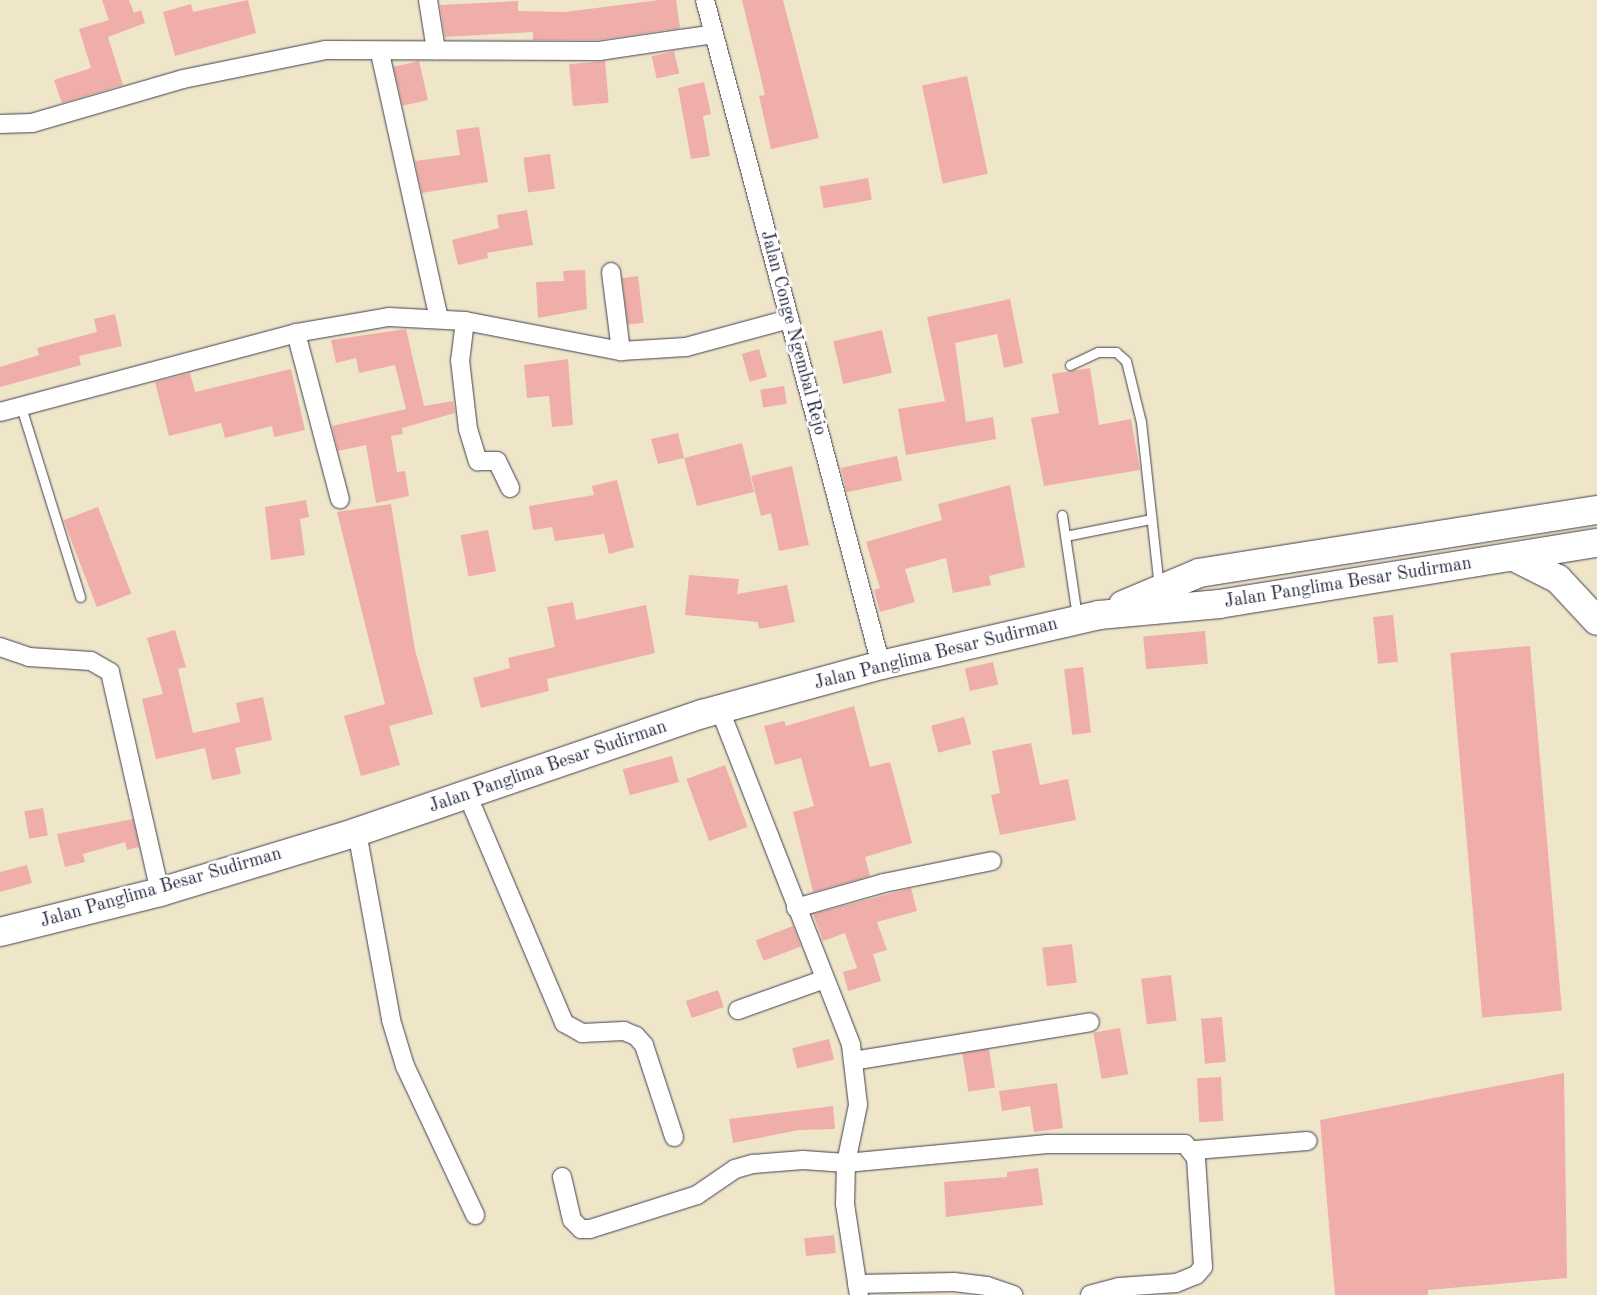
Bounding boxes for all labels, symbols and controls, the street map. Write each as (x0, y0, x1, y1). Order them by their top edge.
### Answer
street label: Jalan Conge Ngembal Rejo (755, 228, 831, 438)
street label: Jalan Panglima Besar Sudirman (1223, 553, 1473, 613)
street label: Jalan Panglima Besar Sudirman (812, 613, 1060, 695)
street label: Jalan Panglima Besar Sudirman (426, 716, 670, 818)
street label: Jalan Panglima Besar Sudirman (38, 843, 284, 933)

